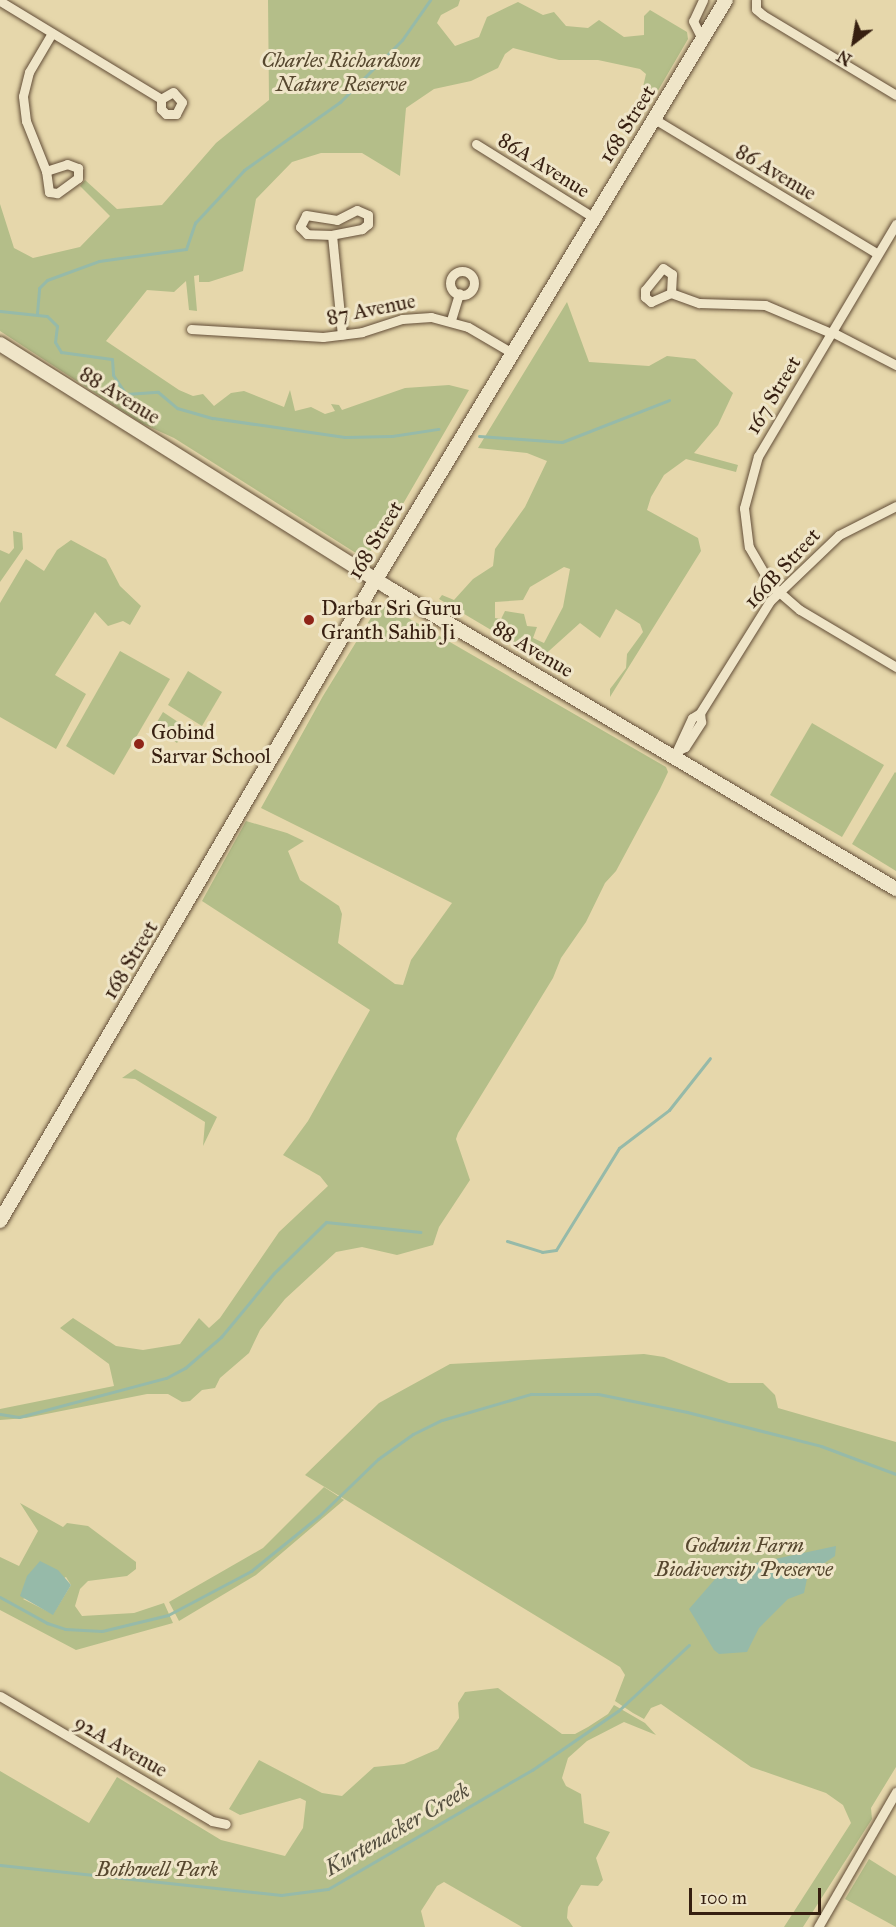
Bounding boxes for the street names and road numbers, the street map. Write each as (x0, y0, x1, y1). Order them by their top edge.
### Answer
street label: 168 Street (593, 80, 661, 168)
street label: 86A Avenue (493, 127, 595, 203)
street label: 86 Avenue (731, 138, 821, 206)
street label: 87 Avenue (324, 288, 418, 330)
street label: 167 Street (740, 351, 806, 439)
street label: 88 Avenue (75, 360, 165, 430)
street label: 168 Street (342, 496, 408, 584)
street label: 166B Street (739, 523, 825, 613)
street label: 88 Avenue (488, 615, 578, 683)
street label: 168 Street (97, 916, 163, 1004)
street label: 92A Avenue (70, 1709, 172, 1783)

